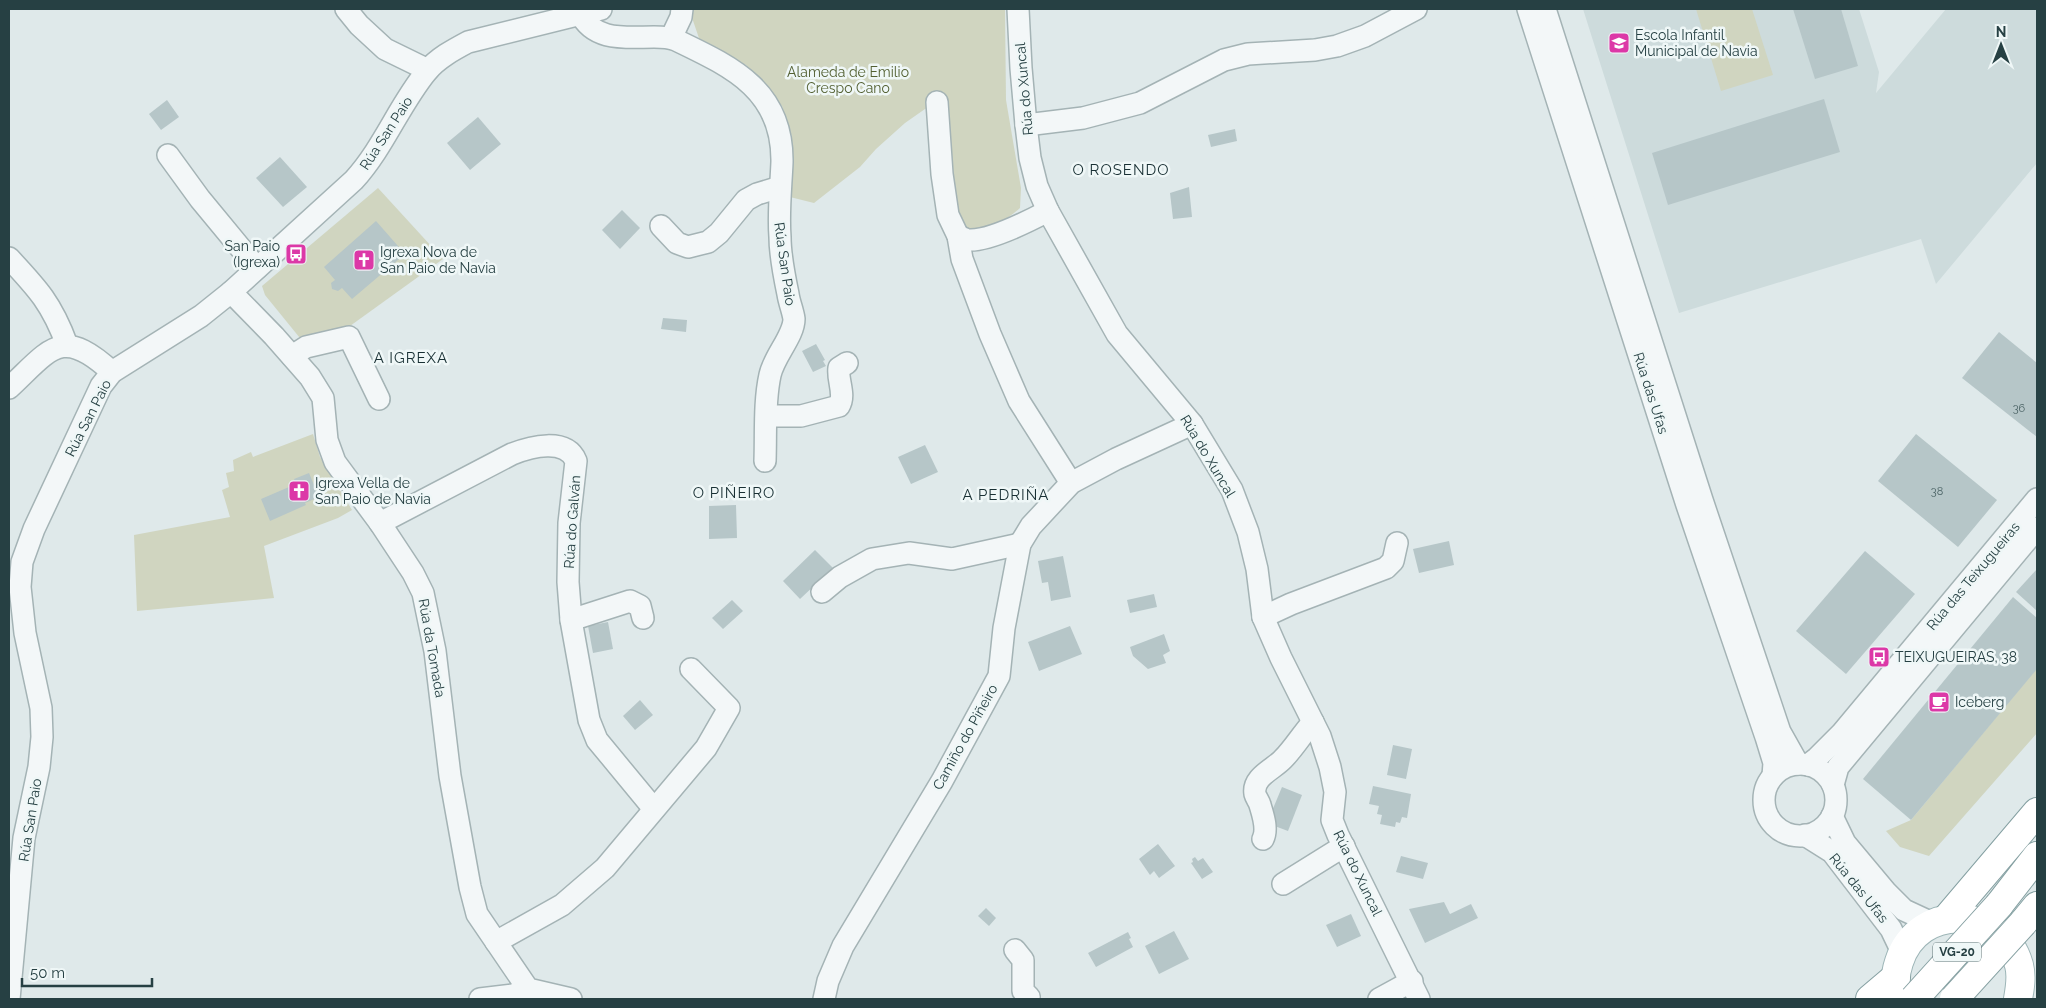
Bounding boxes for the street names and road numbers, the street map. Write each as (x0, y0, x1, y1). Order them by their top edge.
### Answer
street label: Rúa do Xuncal (1012, 42, 1036, 136)
street label: Rúa San Paio (356, 93, 416, 173)
street label: Rúa San Paio (771, 221, 799, 307)
street label: Rúa das Ufas (1630, 350, 1672, 436)
street label: Rúa San Paio (62, 377, 114, 459)
street label: Rúa do Xuncal (1177, 412, 1239, 500)
street label: Rúa do Galván (561, 475, 583, 569)
street label: Rúa das Teixugueiras (1923, 519, 2023, 633)
street label: Rúa da Tomada (415, 597, 449, 699)
street label: Camiño do Piñeiro (929, 681, 1001, 793)
street label: Rúa San Paio (16, 777, 44, 863)
street label: Rúa do Xuncal (1330, 828, 1386, 919)
street label: Rúa das Ufas (1826, 850, 1892, 926)
road number: VG-20 (1933, 942, 1981, 962)

